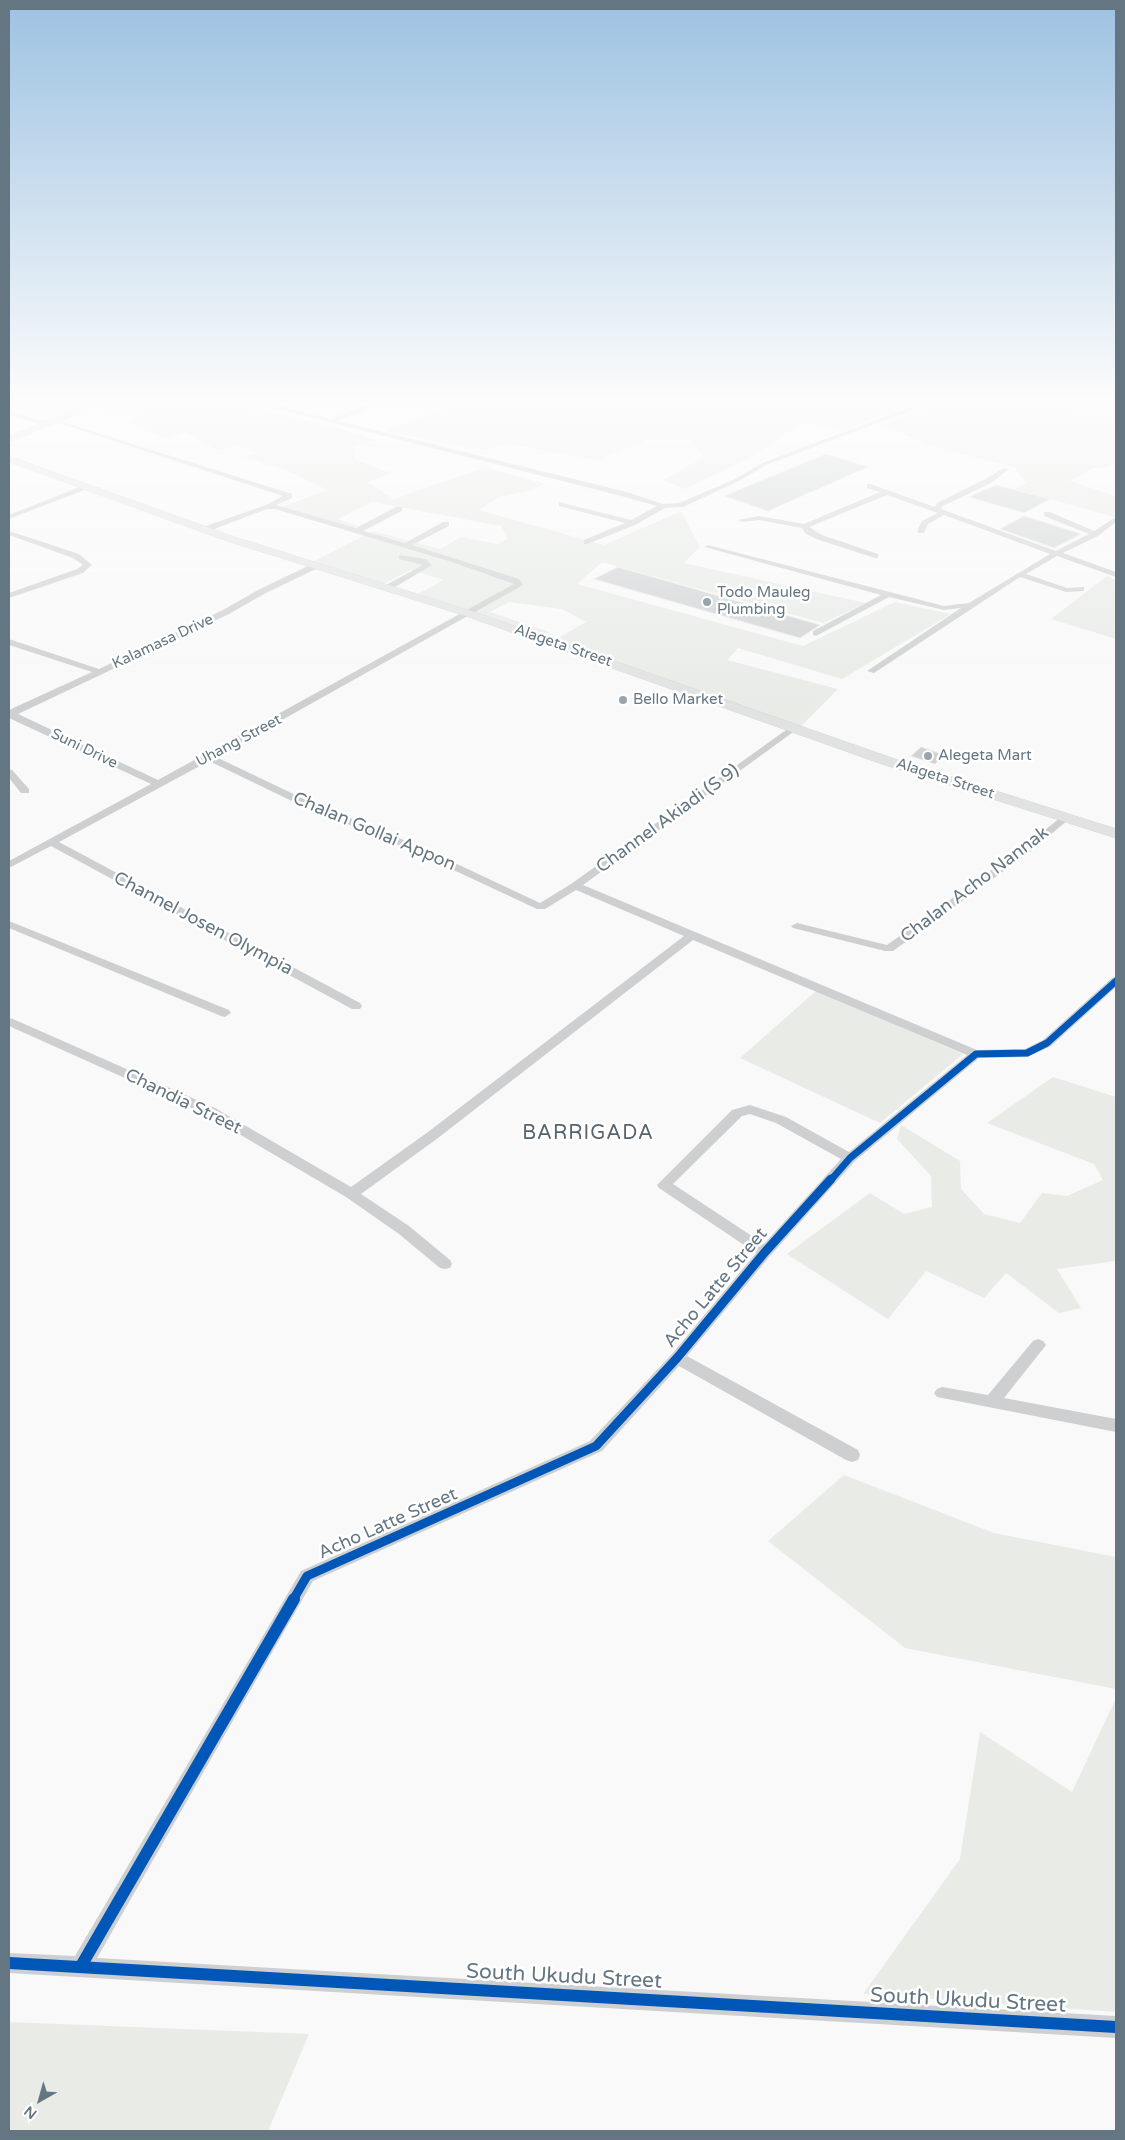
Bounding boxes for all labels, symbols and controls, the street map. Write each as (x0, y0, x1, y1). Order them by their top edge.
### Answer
place label: Todo Mauleg Plumbing (717, 584, 810, 619)
marker: Todo Mauleg Plumbing (701, 596, 713, 608)
street label: Kalamasa Drive (110, 611, 216, 673)
street label: Alageta Street (512, 621, 614, 671)
place label: Bello Market (633, 691, 723, 709)
marker: Bello Market (617, 694, 629, 706)
street label: Uhang Street (193, 711, 285, 771)
street label: Suni Drive (48, 725, 120, 773)
place label: Alegeta Mart (938, 747, 1032, 765)
marker: Alegeta Mart (922, 750, 934, 762)
street label: Alageta Street (894, 755, 996, 803)
street label: Channel Akiadi (S 9) (592, 760, 744, 878)
street label: Chalan Gollai Appon (289, 788, 459, 876)
street label: Chalan Acho Nannak (897, 822, 1053, 948)
street label: Channel Josen Olympia (110, 868, 296, 980)
street label: Chandia Street (121, 1065, 245, 1139)
district label: BARRIGADA (521, 1122, 655, 1146)
street label: Acho Latte Street (660, 1224, 772, 1352)
street label: Acho Latte Street (315, 1484, 461, 1564)
street label: South Ukudu Street (465, 1959, 663, 1995)
street label: South Ukudu Street (869, 1983, 1067, 2019)
north arrow (15, 2075, 65, 2125)
text: N (21, 2102, 40, 2122)

